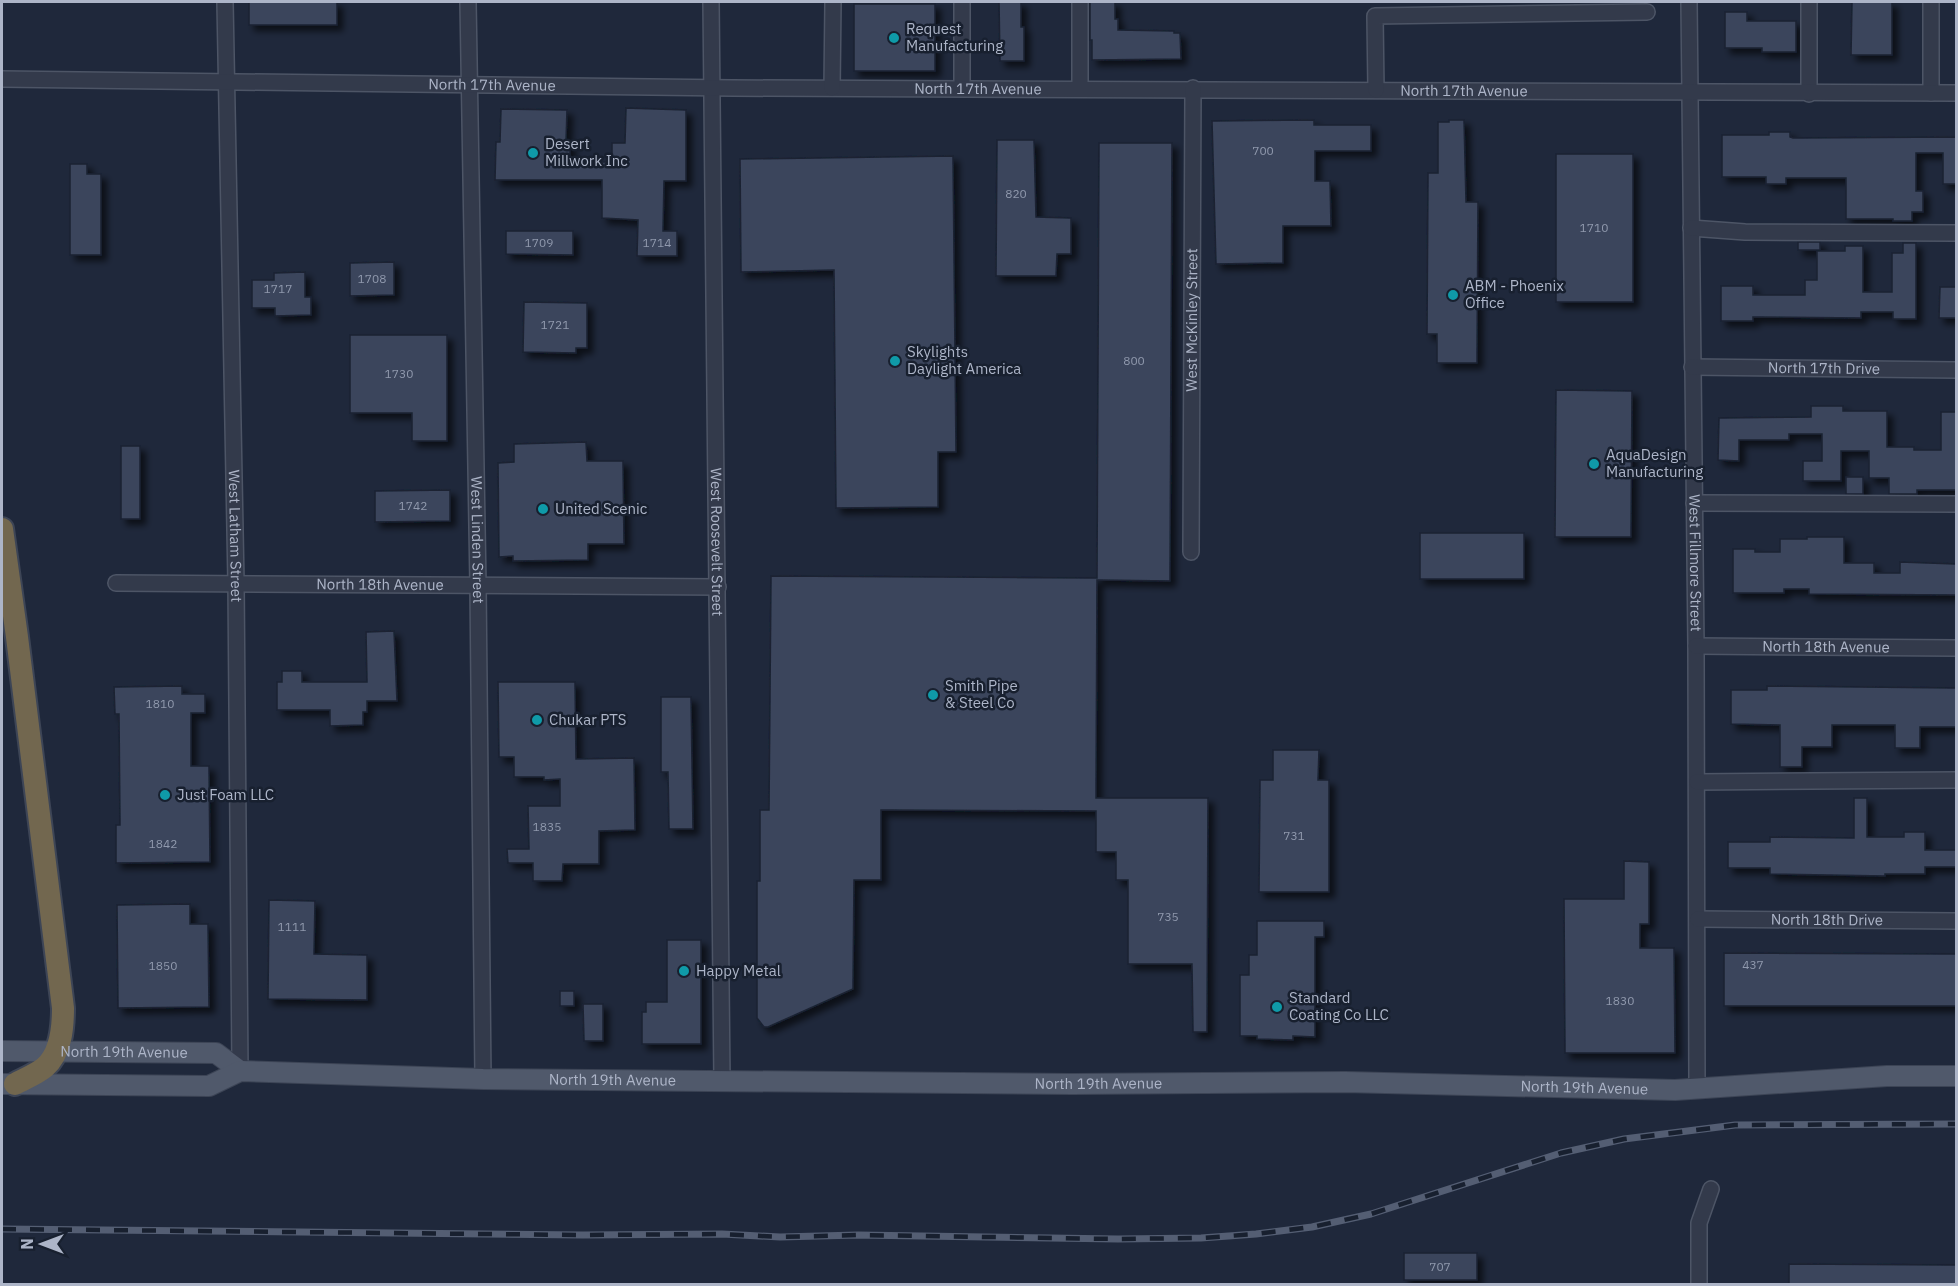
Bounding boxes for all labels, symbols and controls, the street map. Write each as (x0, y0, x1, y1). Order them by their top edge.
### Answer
place label: Request Manufacturing (906, 19, 1003, 55)
marker: Request Manufacturing (887, 31, 901, 45)
street label: North 17th Avenue (428, 74, 556, 95)
street label: North 17th Avenue (914, 79, 1042, 98)
street label: North 17th Avenue (1400, 81, 1528, 100)
place label: Desert Millwork Inc (545, 134, 628, 170)
house number: 700 (1252, 143, 1274, 158)
marker: Desert Millwork Inc (526, 146, 540, 160)
house number: 820 (1005, 186, 1027, 201)
house number: 1710 (1580, 220, 1608, 235)
house number: 1709 (525, 235, 553, 250)
house number: 1714 (643, 235, 671, 250)
street label: West McKinley Street (1182, 248, 1201, 392)
house number: 1708 (358, 271, 386, 286)
place label: ABM - Phoenix Office (1465, 276, 1564, 312)
house number: 1717 (264, 281, 292, 296)
marker: ABM - Phoenix Office (1446, 288, 1460, 302)
house number: 1721 (541, 317, 569, 332)
place label: Skylights Daylight America (907, 342, 1021, 378)
house number: 800 (1123, 353, 1145, 368)
marker: Skylights Daylight America (888, 354, 902, 368)
street label: North 17th Drive (1768, 358, 1880, 378)
house number: 1730 (385, 366, 413, 381)
place label: AquaDesign Manufacturing (1606, 445, 1703, 481)
marker: AquaDesign Manufacturing (1587, 457, 1601, 471)
street label: West Roosevelt Street (707, 468, 727, 616)
street label: West Latham Street (225, 469, 246, 602)
street label: West Linden Street (467, 476, 488, 604)
street label: West Fillmore Street (1685, 494, 1706, 632)
house number: 1742 (399, 498, 427, 513)
place label: United Scenic (555, 499, 648, 518)
marker: United Scenic (536, 502, 550, 516)
street label: North 18th Avenue (316, 574, 444, 594)
street label: North 18th Avenue (1762, 637, 1890, 656)
place label: Smith Pipe & Steel Co (945, 676, 1018, 712)
marker: Smith Pipe & Steel Co (926, 688, 940, 702)
house number: 1810 (146, 696, 174, 711)
place label: Chukar PTS (549, 710, 626, 729)
marker: Chukar PTS (530, 713, 544, 727)
place label: Just Foam LLC (177, 785, 274, 804)
marker: Just Foam LLC (158, 788, 172, 802)
house number: 1835 (533, 819, 561, 834)
house number: 731 (1283, 828, 1305, 843)
house number: 1842 (149, 836, 177, 851)
house number: 735 (1157, 909, 1179, 924)
street label: North 18th Drive (1771, 910, 1883, 929)
house number: 1111 (278, 919, 306, 934)
house number: 437 (1742, 957, 1764, 972)
house number: 1850 (149, 958, 177, 973)
place label: Happy Metal (696, 961, 781, 980)
marker: Happy Metal (677, 964, 691, 978)
place label: Standard Coating Co LLC (1289, 988, 1389, 1024)
house number: 1830 (1606, 993, 1634, 1008)
marker: Standard Coating Co LLC (1270, 1000, 1284, 1014)
street label: North 19th Avenue (60, 1042, 188, 1062)
street label: North 19th Avenue (549, 1070, 676, 1090)
street label: North 19th Avenue (1035, 1073, 1162, 1093)
street label: North 19th Avenue (1520, 1076, 1648, 1098)
north arrow (12, 1214, 72, 1274)
text: N (17, 1238, 37, 1250)
house number: 707 (1429, 1259, 1451, 1274)

